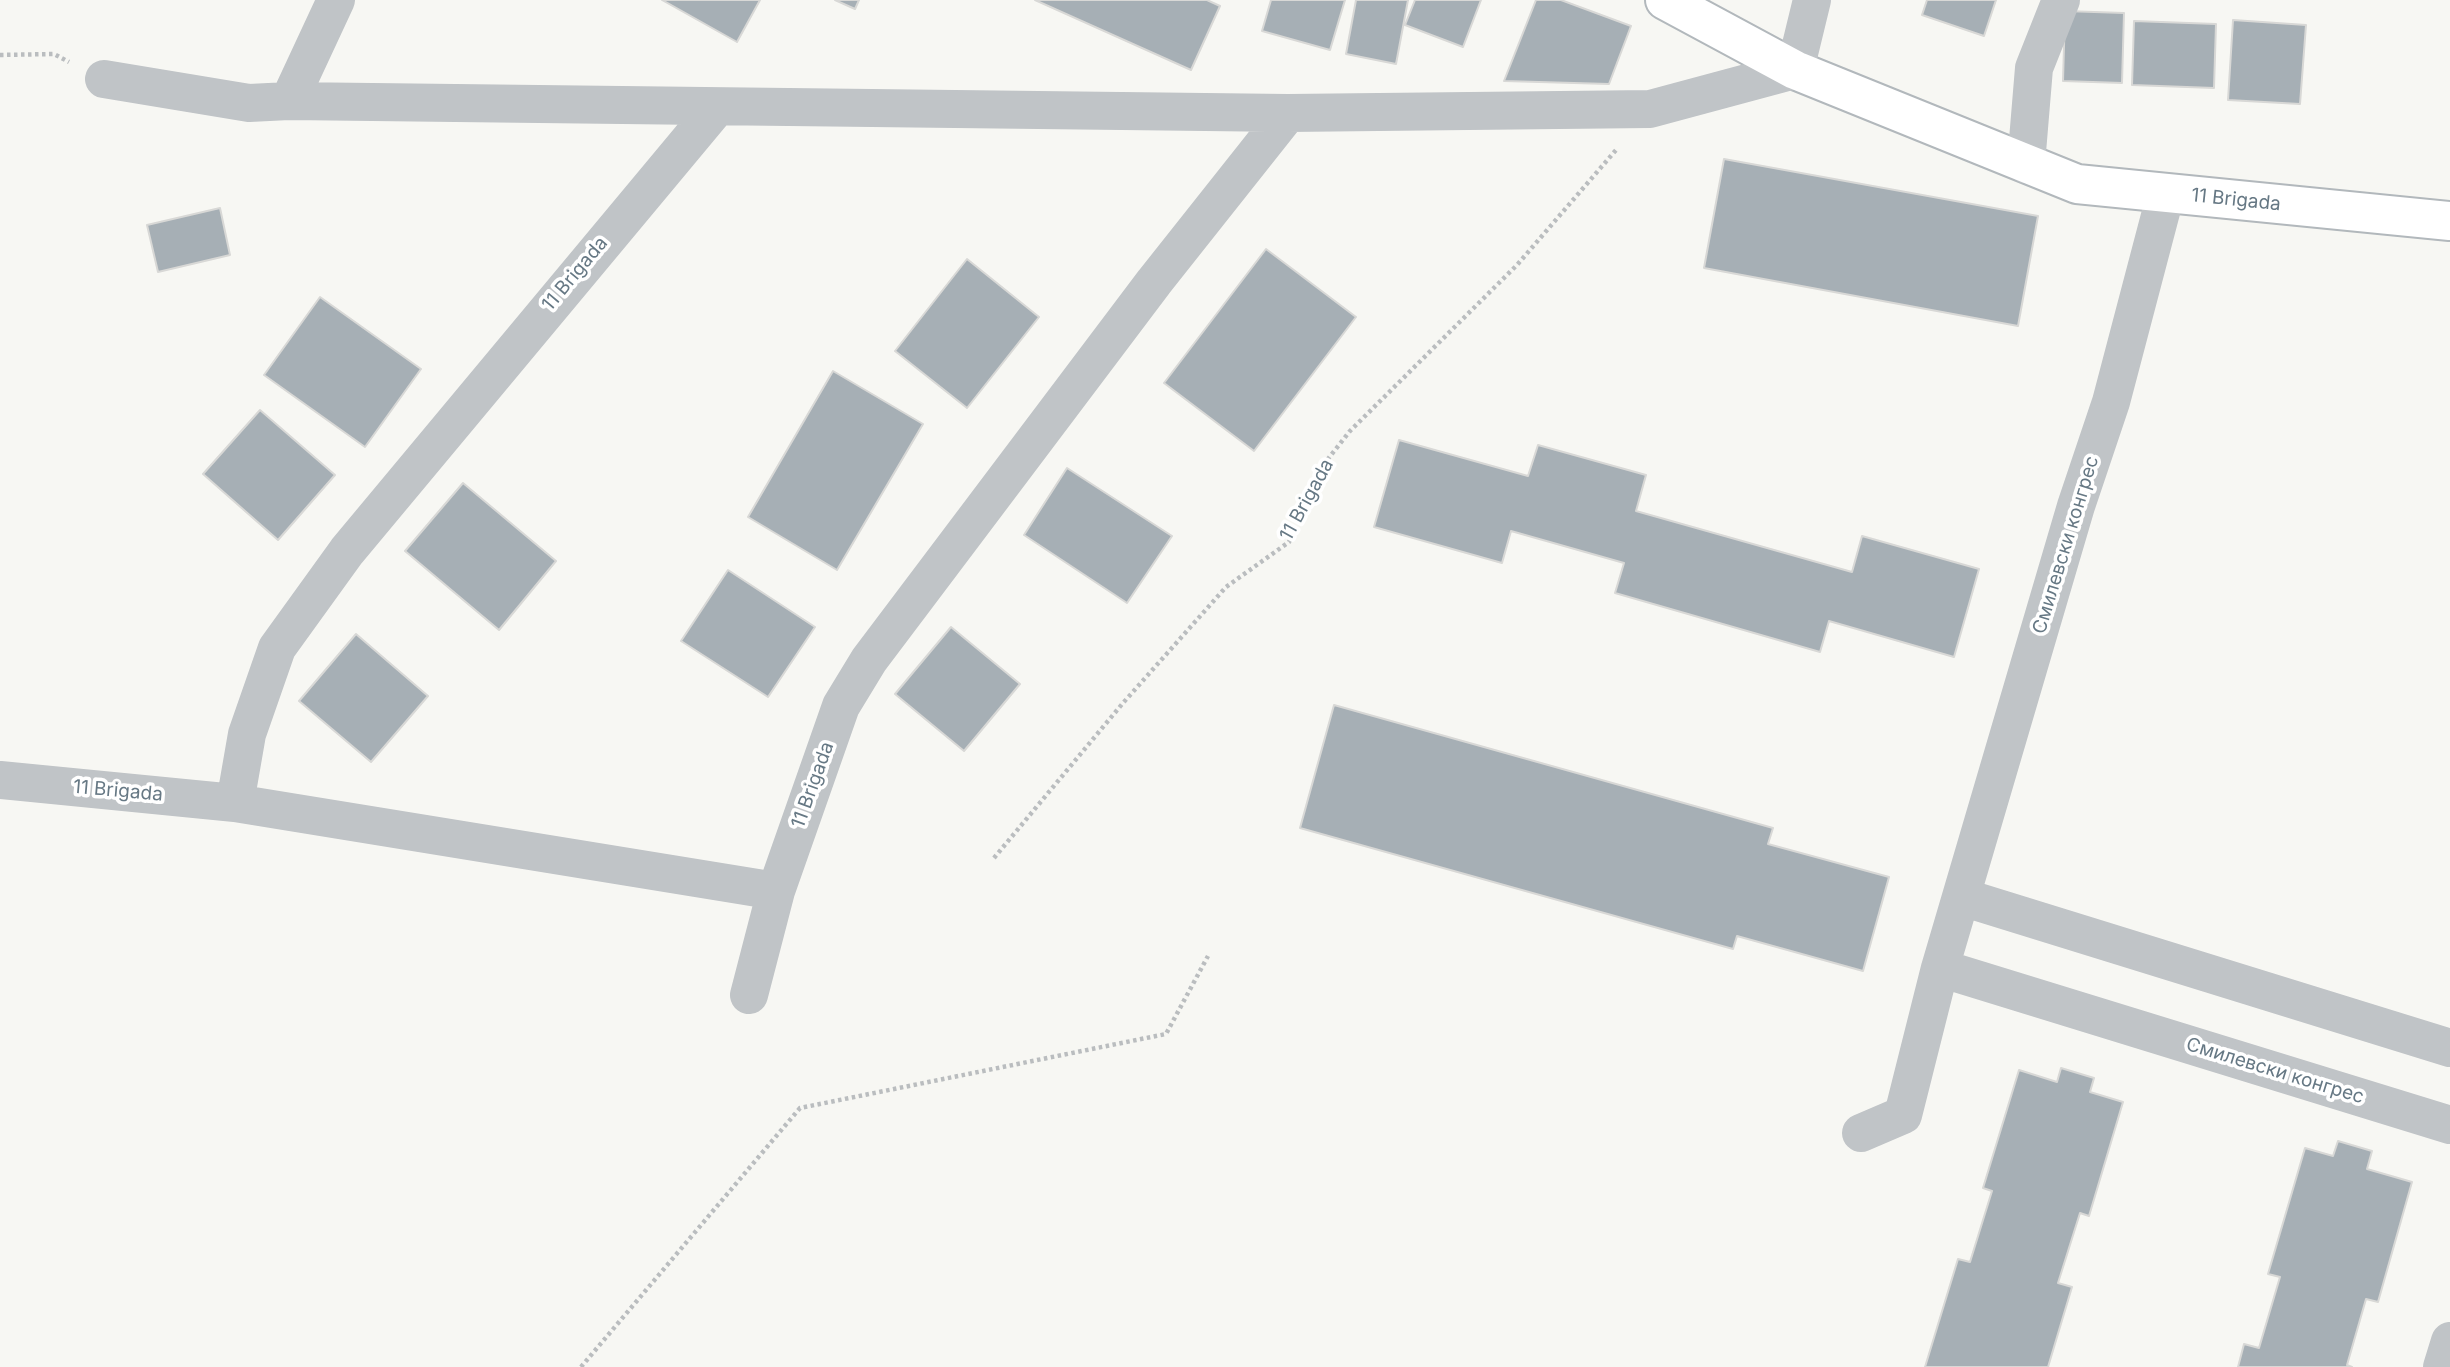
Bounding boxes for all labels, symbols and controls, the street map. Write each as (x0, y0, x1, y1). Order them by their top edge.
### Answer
street label: 11 Brigada (2190, 184, 2282, 216)
street label: 11 Brigada (537, 232, 613, 316)
street label: Смилевски конгрес (2028, 453, 2104, 637)
street label: 11 Brigada (1275, 455, 1339, 545)
street label: 11 Brigada (787, 739, 839, 831)
street label: 11 Brigada (72, 776, 164, 806)
street label: Смилевски конгрес (2183, 1033, 2367, 1109)

